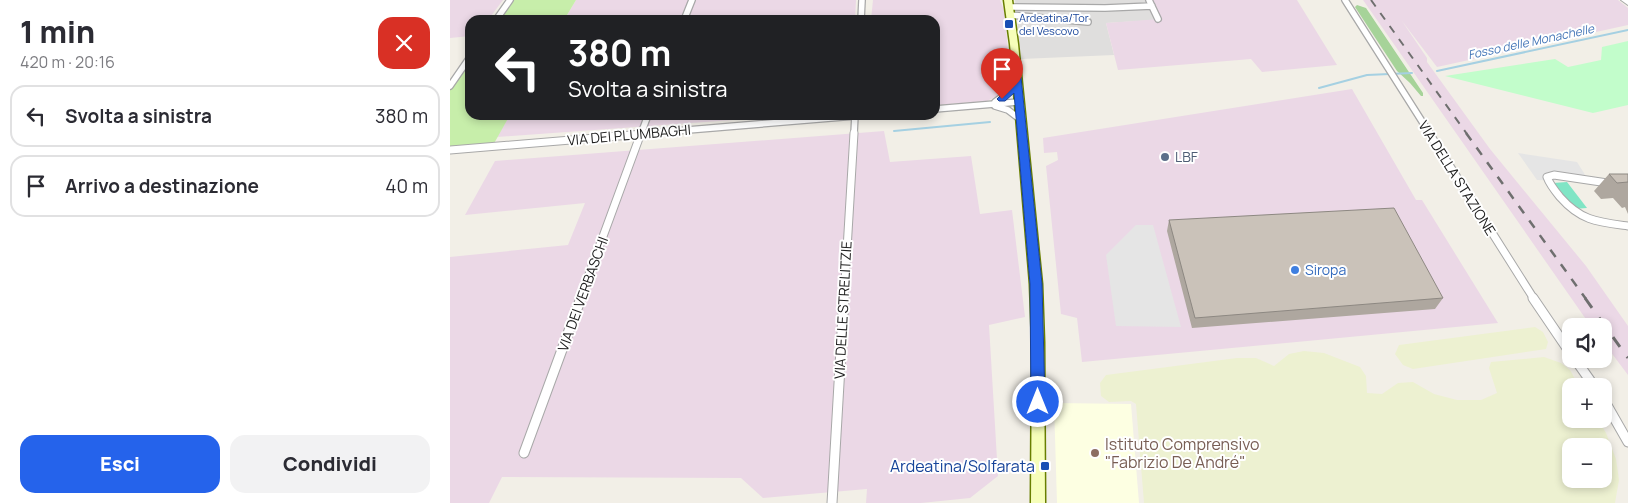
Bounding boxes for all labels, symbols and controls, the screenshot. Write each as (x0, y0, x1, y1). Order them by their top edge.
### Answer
place label: Ardeatina/Tor del Vescovo (1019, 10, 1089, 38)
text: 1 min (20, 11, 95, 52)
button: close (378, 17, 430, 69)
marker: Ardeatina/Tor del Vescovo (1003, 18, 1015, 30)
water label: Fosso delle Monachelle (1466, 20, 1596, 63)
text: 380 m (568, 29, 671, 77)
icon: left (485, 35, 550, 100)
pin (981, 48, 1023, 99)
text: 420 m · 20:16 (20, 51, 115, 73)
icon: arrive (988, 55, 1016, 83)
text: Svolta a sinistra (568, 74, 727, 104)
icon: left (22, 102, 50, 130)
text: Svolta a sinistra (65, 103, 212, 129)
text: 380 m (375, 103, 428, 129)
street label: VIA DELLA STAZIONE (1414, 117, 1500, 239)
street label: VIA DEI PLUMBAGHI (566, 120, 692, 149)
place label: LBF (1175, 147, 1198, 166)
marker: LBF (1159, 151, 1171, 163)
icon: arrive (22, 172, 50, 200)
text: Arrivo a destinazione (65, 173, 259, 199)
text: 40 m (385, 173, 428, 199)
street label: VIA DEI VERBASCHI (553, 234, 612, 354)
street label: VIA DELLE STRELITZIE (829, 240, 856, 380)
place label: Siropa (1305, 260, 1346, 279)
marker: Siropa (1289, 264, 1301, 276)
map controls (1562, 318, 1612, 488)
button: sound (1562, 318, 1612, 368)
position arrow (1011, 375, 1063, 427)
button: + (1562, 378, 1612, 428)
place label: Istituto Comprensivo "Fabrizio De André" (1105, 433, 1260, 473)
button: Esci (20, 435, 220, 493)
button: Condividi (230, 435, 430, 493)
button: − (1562, 438, 1612, 488)
marker: Istituto Comprensivo "Fabrizio De André" (1089, 447, 1101, 459)
place label: Ardeatina/Solfarata (890, 455, 1035, 477)
marker: Ardeatina/Solfarata (1039, 460, 1051, 472)

